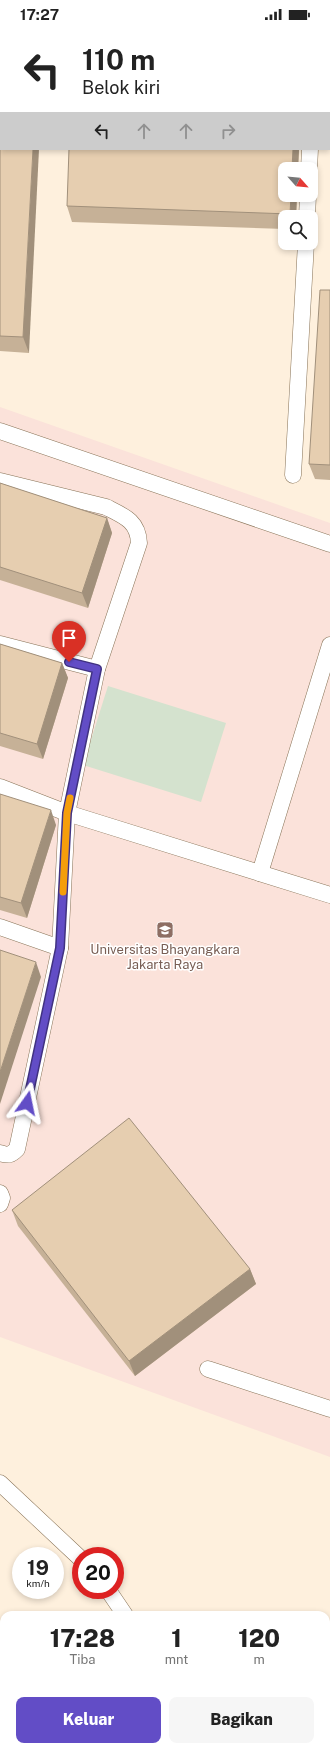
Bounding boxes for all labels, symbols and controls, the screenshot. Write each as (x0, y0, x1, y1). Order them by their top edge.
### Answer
text: 17:27 (20, 6, 59, 23)
text: 110 m (82, 43, 155, 76)
icon: left (16, 44, 68, 96)
text: Belok kiri (82, 77, 160, 98)
icon: left (91, 120, 113, 142)
icon: ahead (133, 120, 155, 142)
icon: ahead (175, 120, 197, 142)
icon: right (217, 120, 239, 142)
north arrow (278, 162, 318, 202)
map controls (278, 162, 318, 250)
button: search (278, 210, 318, 250)
pin (52, 621, 86, 662)
icon: arrive (58, 627, 80, 649)
school or university icon: Universitas Bhayangkara Jakarta Raya (155, 920, 175, 940)
place label: Universitas Bhayangkara Jakarta Raya (90, 942, 240, 972)
position arrow (6, 1082, 48, 1124)
speed limit sign: 20 (72, 1547, 124, 1599)
text: 19 (27, 1556, 49, 1580)
text: km/h (26, 1577, 50, 1589)
text: 17:28 (50, 1624, 115, 1652)
text: 1 (171, 1624, 182, 1652)
text: 120 (238, 1624, 280, 1652)
text: Tiba (69, 1652, 95, 1667)
text: mnt (165, 1652, 188, 1667)
text: m (254, 1652, 265, 1667)
button: Keluar (16, 1697, 161, 1743)
button: Bagikan (169, 1697, 314, 1743)

